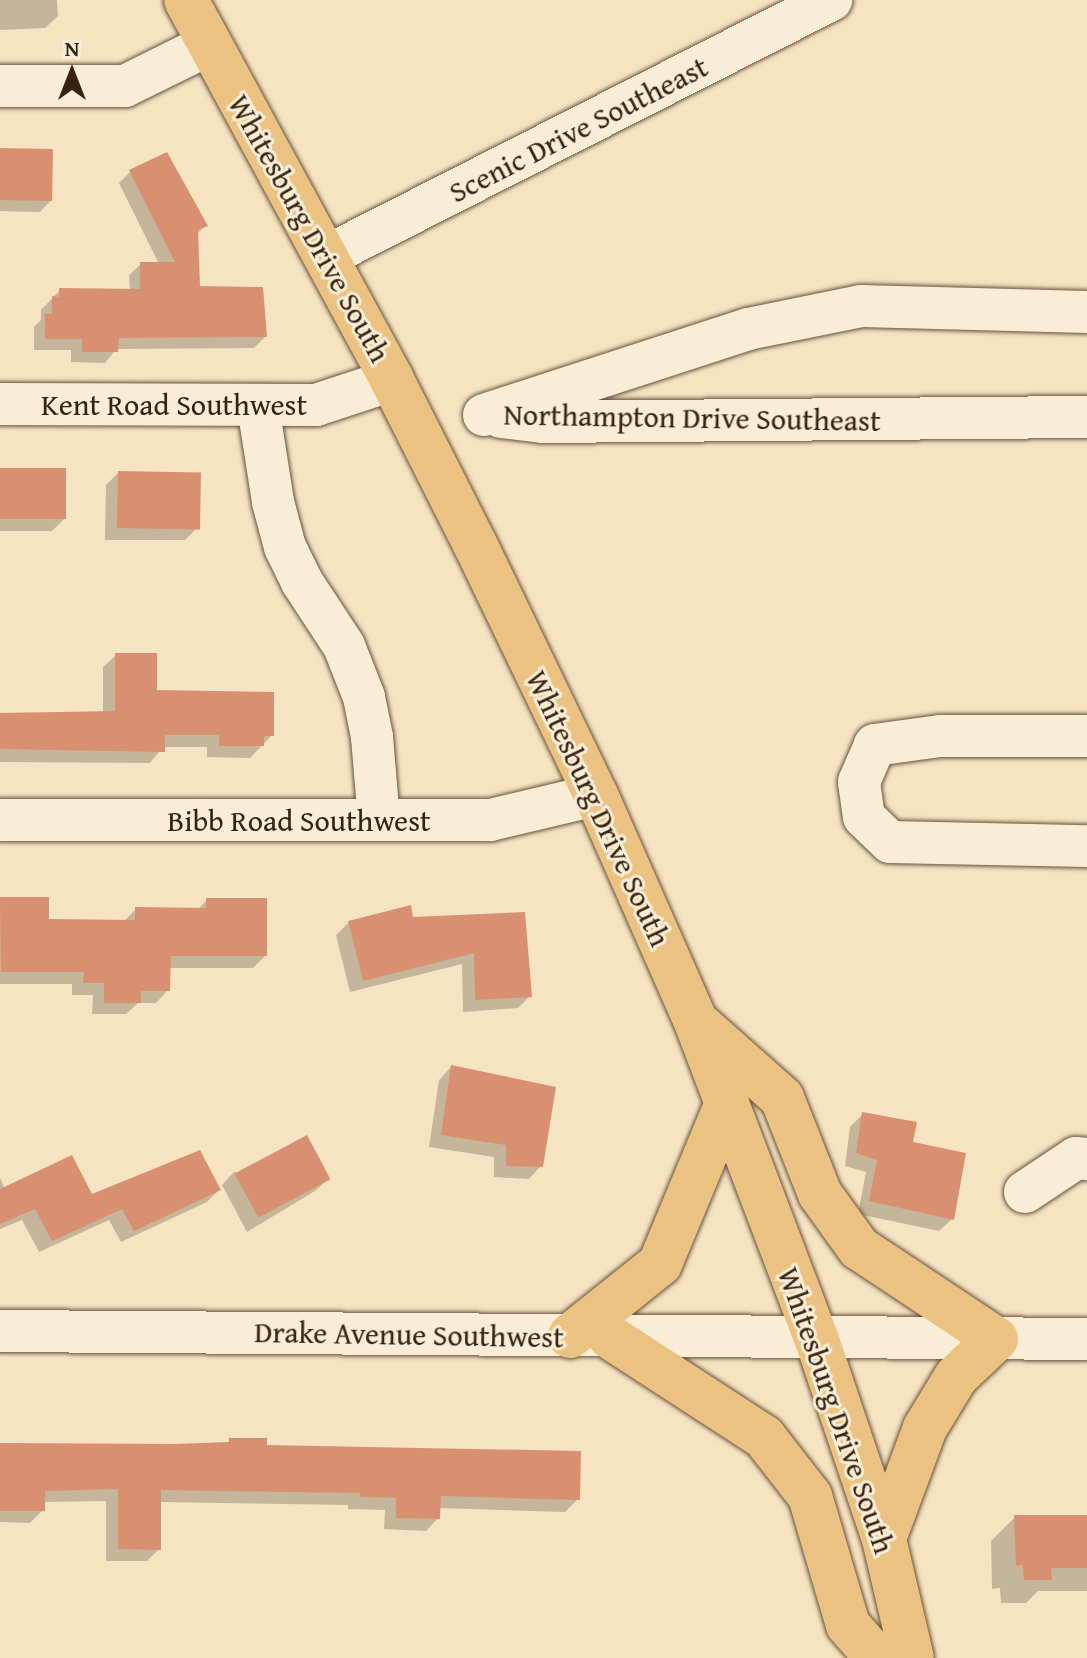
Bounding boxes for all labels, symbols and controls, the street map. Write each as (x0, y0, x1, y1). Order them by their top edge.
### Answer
north arrow (32, 32, 112, 112)
text: N (65, 32, 79, 64)
street label: Scenic Drive Southeast (443, 48, 713, 210)
street label: Whitesburg Drive South (221, 88, 399, 368)
street label: Kent Road Southwest (41, 386, 307, 422)
street label: Northampton Drive Southeast (503, 396, 881, 438)
street label: Whitesburg Drive South (519, 664, 679, 952)
street label: Bibb Road Southwest (167, 802, 431, 838)
street label: Whitesburg Drive South (771, 1262, 903, 1558)
street label: Drake Avenue Southwest (254, 1313, 564, 1355)

